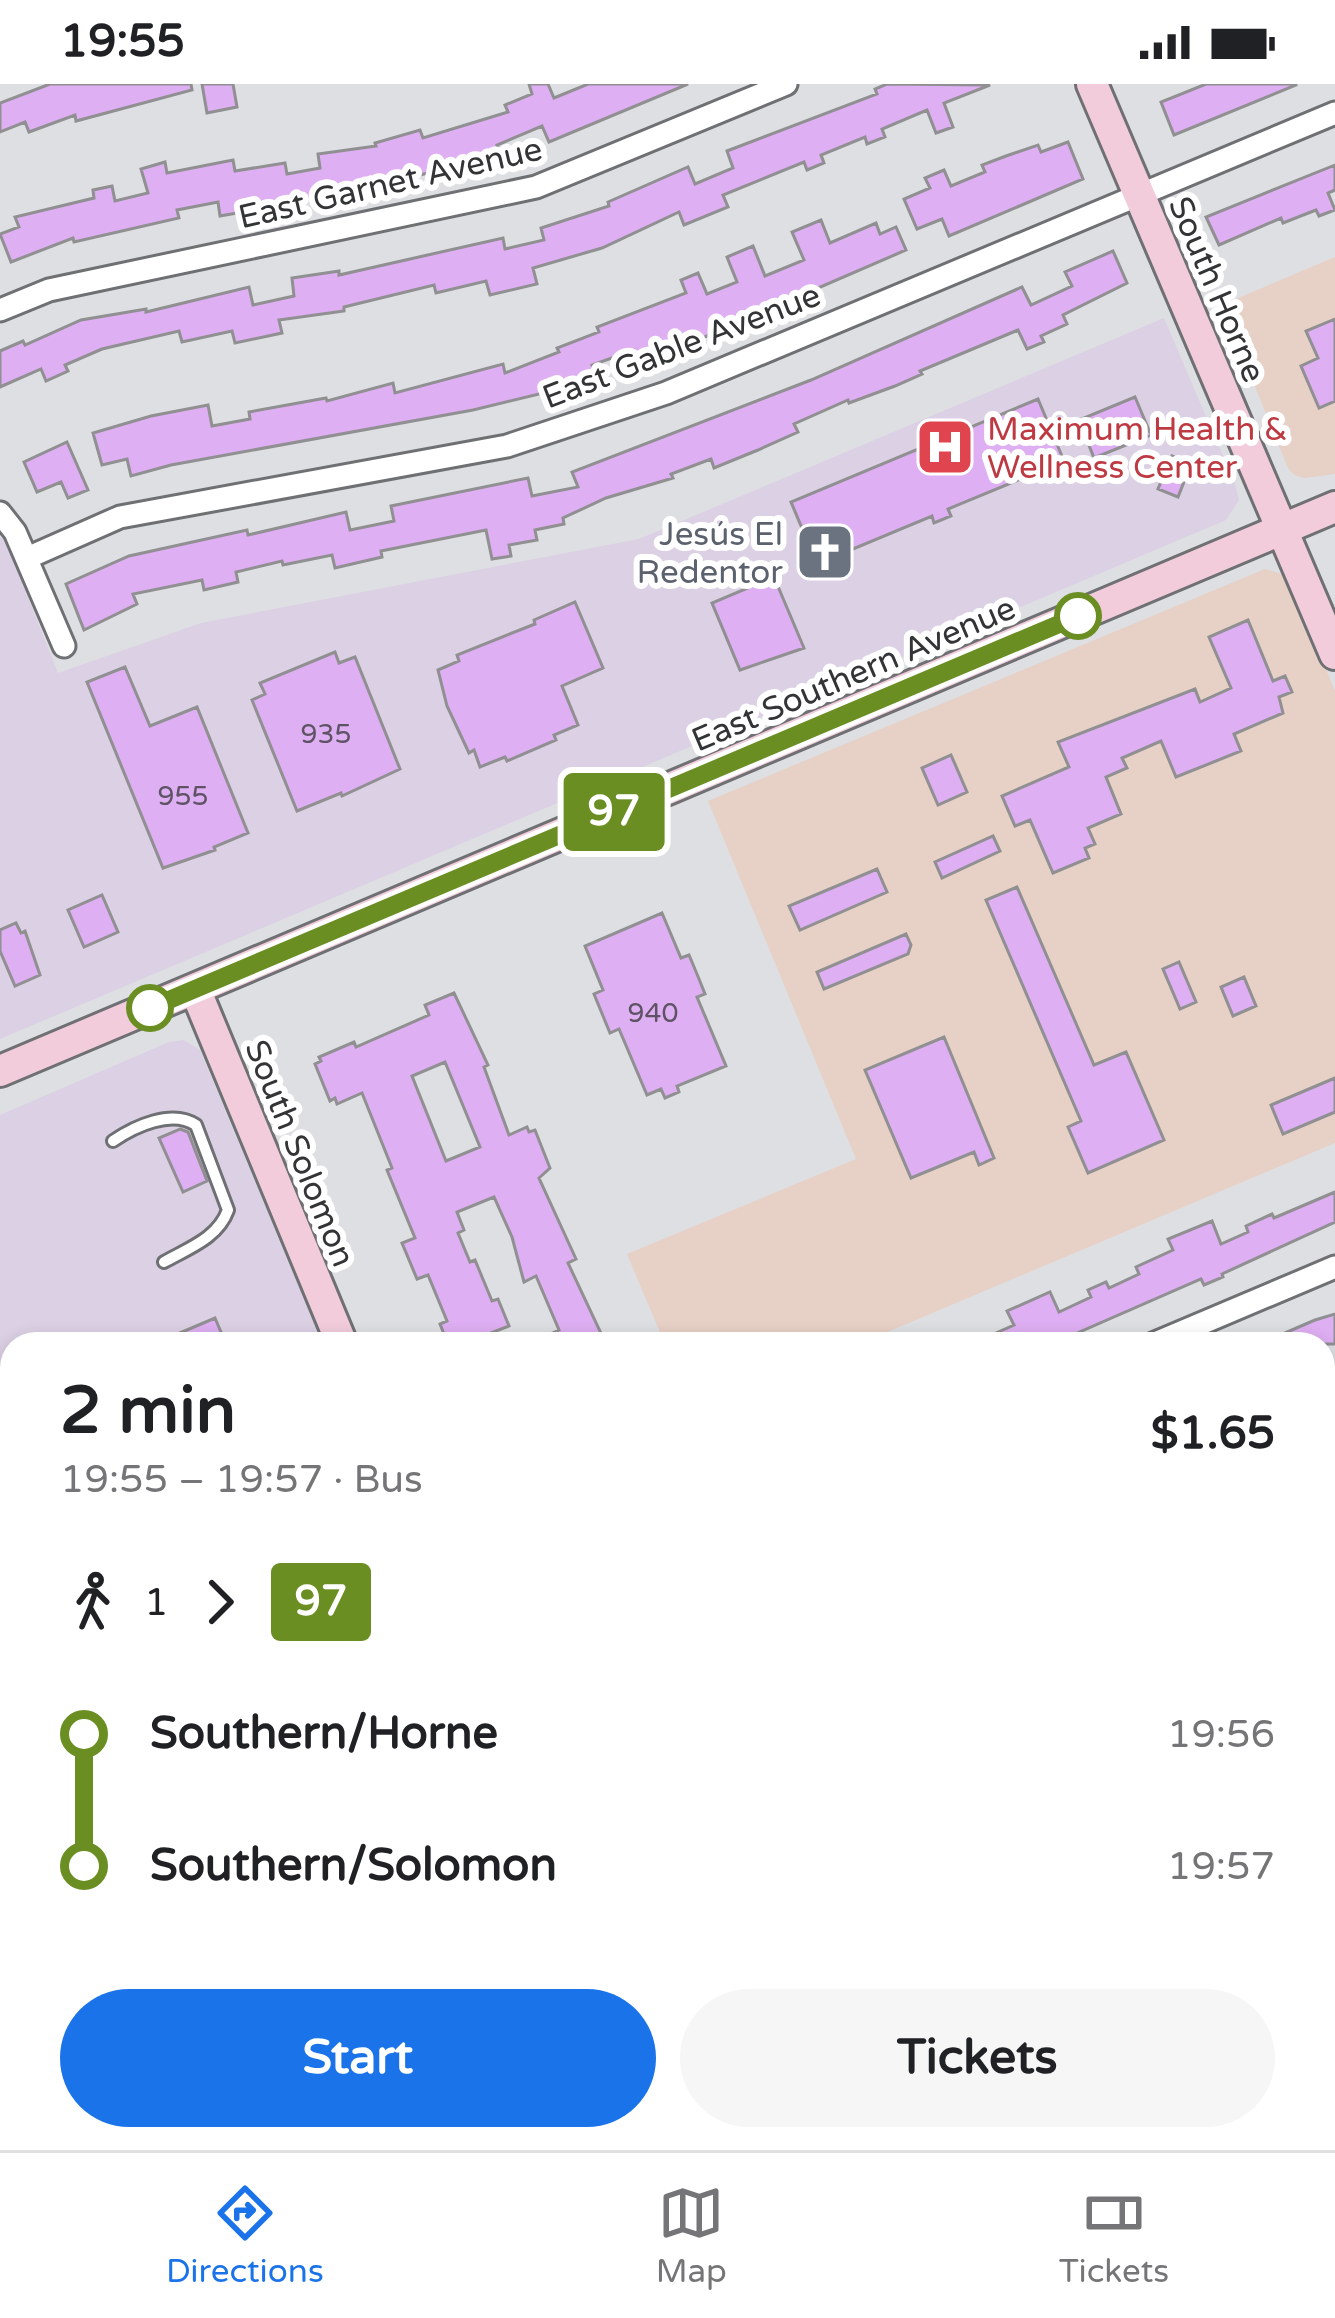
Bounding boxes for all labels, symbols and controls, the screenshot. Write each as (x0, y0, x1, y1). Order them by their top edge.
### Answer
text: 19:55 (60, 15, 185, 69)
street label: East Garnet Avenue (235, 130, 546, 237)
street label: South Horne (1160, 191, 1273, 388)
street label: East Gable Avenue (537, 275, 826, 417)
place label: Maximum Health & Wellness Center (987, 410, 1288, 487)
hospital icon: Maximum Health & Wellness Center (914, 416, 976, 478)
place label: Jesús El Redentor (637, 515, 783, 592)
church icon: Jesús El Redentor (794, 521, 856, 583)
street label: East Southern Avenue (686, 589, 1021, 760)
unlabelled marker (1056, 594, 1100, 638)
house number: 935 (301, 718, 351, 751)
line badge: 97 (560, 773, 668, 851)
house number: 955 (158, 780, 208, 813)
text: 97 (588, 786, 640, 837)
unlabelled marker (128, 986, 172, 1030)
house number: 940 (628, 997, 678, 1030)
street label: South Solomon (236, 1035, 363, 1273)
text: 2 min (60, 1371, 236, 1451)
text: $1.65 (1151, 1407, 1275, 1461)
text: 19:55 – 19:57 · Bus (60, 1456, 423, 1503)
icon: walk (60, 1569, 126, 1635)
icon: forward (187, 1569, 253, 1635)
text: 97 (295, 1576, 347, 1627)
text: 1 (144, 1579, 169, 1626)
text: Southern/Horne (150, 1707, 498, 1761)
text: 19:56 (1167, 1711, 1275, 1758)
text: Southern/Solomon (150, 1839, 557, 1893)
text: 19:57 (1167, 1843, 1275, 1890)
button: Start (60, 1989, 656, 2127)
button: Tickets (680, 1989, 1275, 2127)
tab: Directions (166, 2180, 324, 2291)
tab: Map (656, 2180, 727, 2291)
tab: Tickets (1059, 2180, 1169, 2291)

